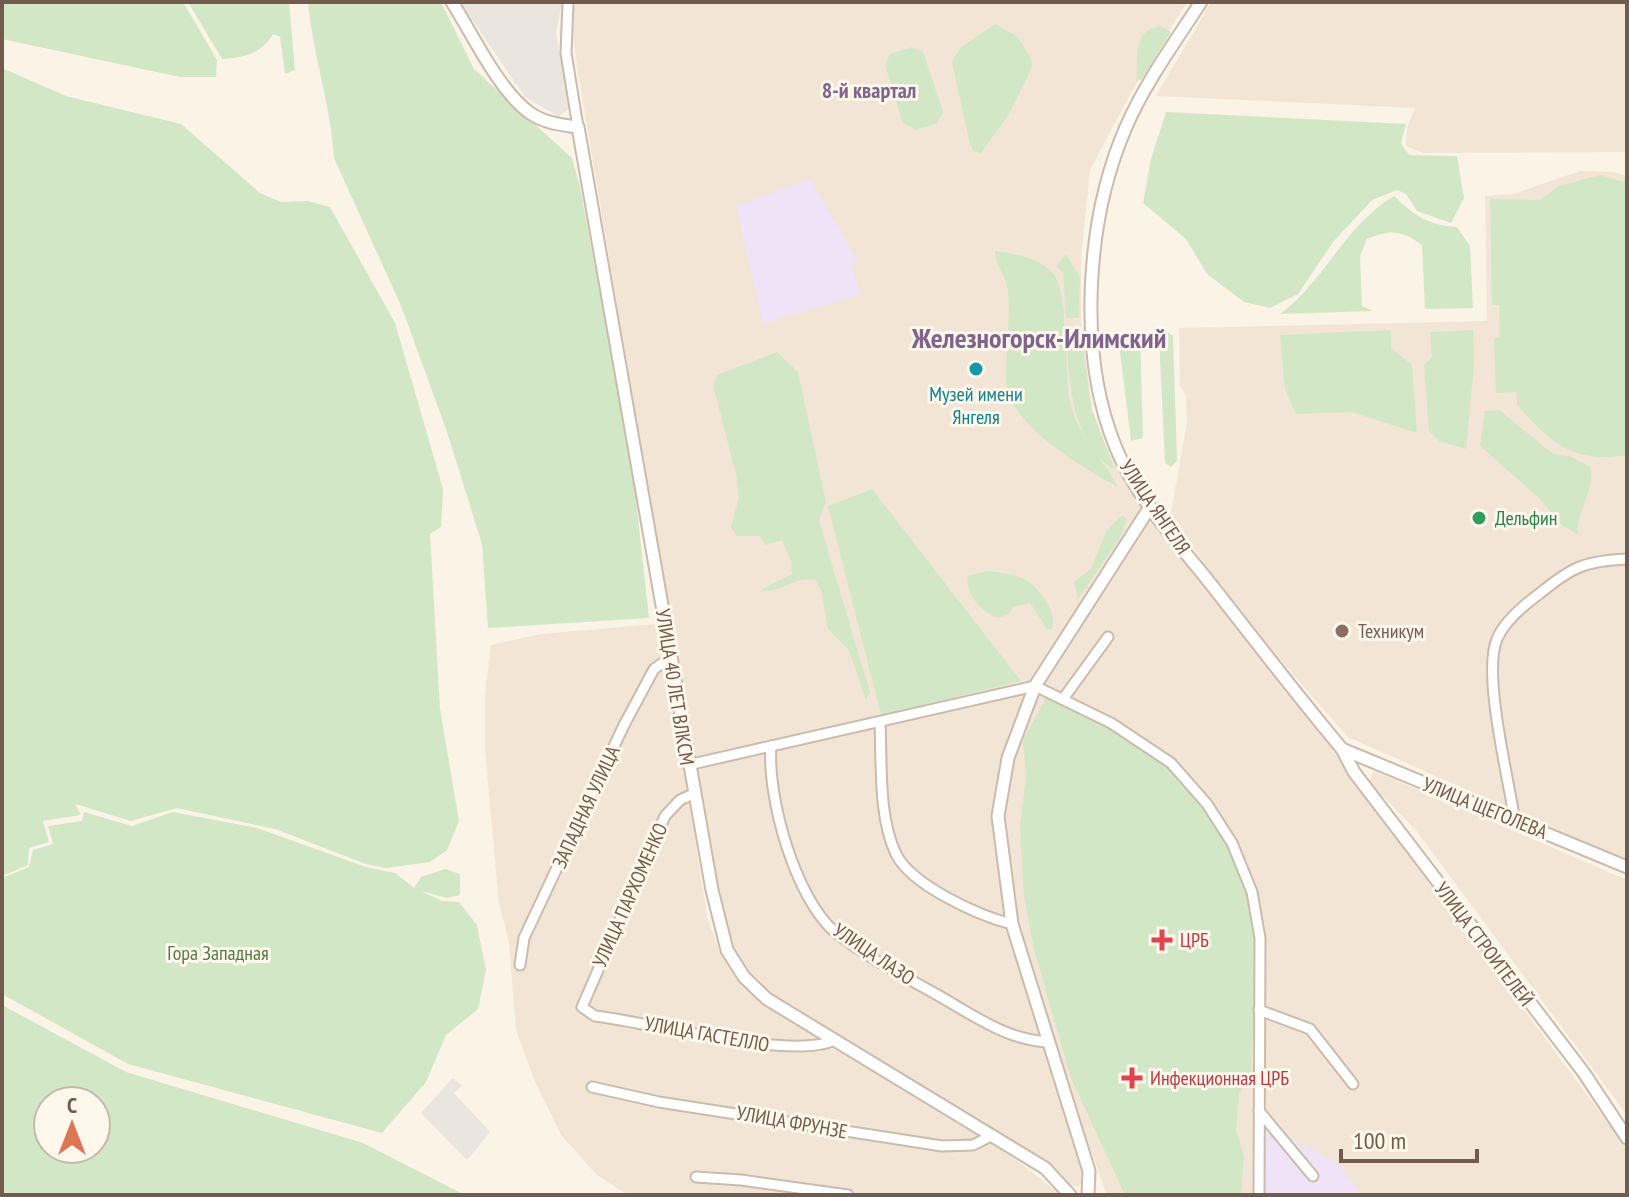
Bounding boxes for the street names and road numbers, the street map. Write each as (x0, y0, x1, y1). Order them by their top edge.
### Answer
street label: УЛИЦА ЯНГЕЛЯ (1114, 455, 1196, 559)
street label: УЛИЦА 40 ЛЕТ ВЛКСМ (650, 607, 700, 767)
street label: ЗАПАДНАЯ УЛИЦА (546, 741, 626, 872)
street label: УЛИЦА ЩЕГОЛЕВА (1419, 771, 1552, 845)
street label: УЛИЦА ПАРХОМЕНКО (587, 819, 673, 971)
street label: УЛИЦА СТРОИТЕЛЕЙ (1429, 877, 1539, 1011)
street label: УЛИЦА ЛАЗО (828, 917, 920, 991)
street label: УЛИЦА ГАСТЕЛЛО (643, 1010, 771, 1058)
street label: УЛИЦА ФРУНЗЕ (735, 1099, 849, 1145)

